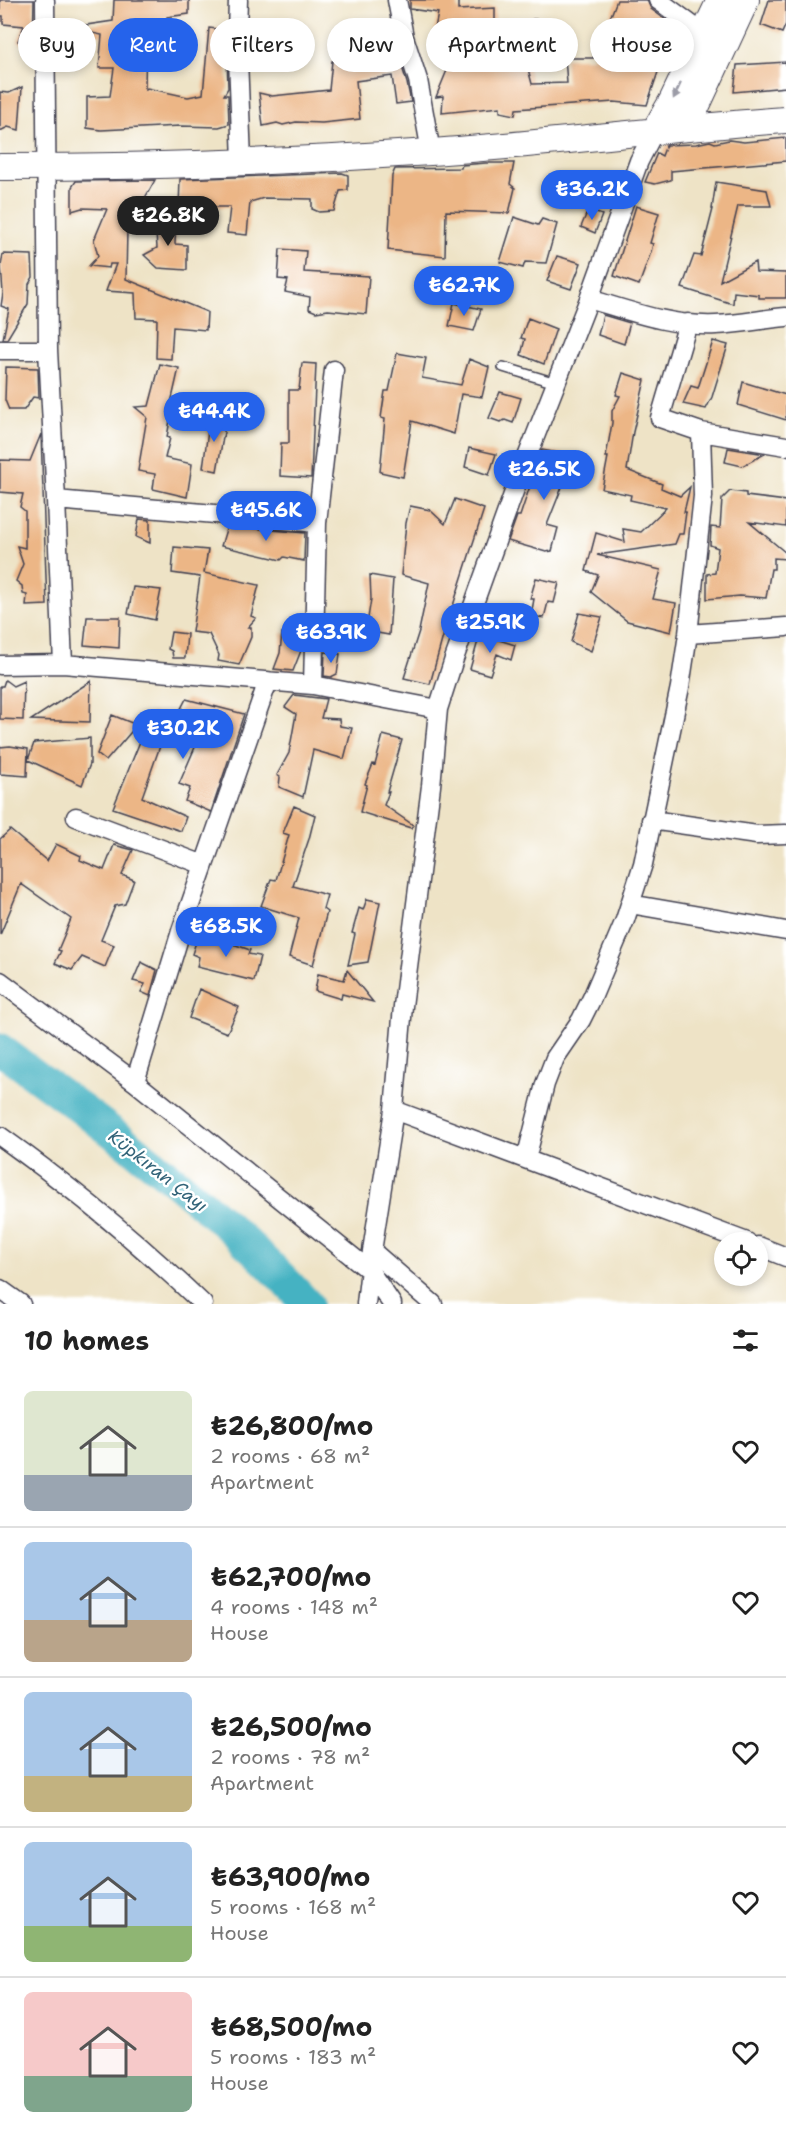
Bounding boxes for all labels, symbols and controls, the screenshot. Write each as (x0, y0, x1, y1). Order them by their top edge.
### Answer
chip: Buy (18, 18, 96, 72)
chip: Rent (108, 18, 198, 72)
chip: Filters (210, 18, 315, 72)
chip: New (327, 18, 414, 72)
chip: Apartment (426, 18, 578, 72)
chip: House (590, 18, 694, 72)
one-way arrow (673, 82, 682, 99)
pin: ₺36.2K (543, 170, 641, 221)
text: ₺36.2K (555, 176, 629, 202)
pin: ₺26.8K (119, 196, 217, 247)
text: ₺26.8K (131, 202, 205, 228)
pin: ₺62.7K (415, 266, 513, 317)
text: ₺62.7K (428, 272, 500, 298)
pin: ₺44.4K (165, 392, 263, 443)
text: ₺44.4K (178, 398, 250, 424)
pin: ₺26.5K (495, 450, 593, 501)
text: ₺26.5K (508, 456, 580, 482)
pin: ₺45.6K (217, 491, 315, 542)
text: ₺45.6K (230, 497, 302, 523)
pin: ₺25.9K (441, 603, 539, 654)
text: ₺25.9K (455, 609, 525, 635)
pin: ₺63.9K (282, 613, 380, 664)
text: ₺63.9K (295, 619, 367, 645)
pin: ₺30.2K (134, 709, 232, 760)
text: ₺30.2K (146, 715, 220, 741)
pin: ₺68.5K (177, 907, 275, 958)
text: ₺68.5K (190, 913, 262, 939)
water label: Küpkıran Çayı (103, 1125, 213, 1217)
map controls (714, 1232, 768, 1286)
button: locate (714, 1232, 768, 1286)
text: 10 homes (24, 1323, 149, 1358)
icon: filters (729, 1324, 762, 1357)
text: ₺26,800/mo (210, 1408, 373, 1443)
icon: home (72, 1415, 144, 1487)
icon: heart (729, 1435, 762, 1468)
text: 2 rooms · 68 m² (210, 1443, 370, 1469)
text: Apartment (210, 1469, 314, 1495)
text: ₺62,700/mo (210, 1559, 372, 1594)
icon: home (72, 1566, 144, 1638)
icon: heart (729, 1586, 762, 1619)
text: 4 rooms · 148 m² (210, 1594, 378, 1620)
text: House (210, 1620, 269, 1646)
text: ₺26,500/mo (210, 1709, 372, 1744)
icon: home (72, 1716, 144, 1788)
icon: heart (729, 1736, 762, 1769)
text: 2 rooms · 78 m² (210, 1744, 370, 1770)
text: Apartment (210, 1770, 314, 1796)
text: ₺63,900/mo (210, 1859, 370, 1894)
icon: home (72, 1866, 144, 1938)
icon: heart (729, 1886, 762, 1919)
text: 5 rooms · 168 m² (210, 1894, 376, 1920)
text: House (210, 1920, 269, 1946)
text: ₺68,500/mo (210, 2009, 372, 2044)
icon: home (72, 2016, 144, 2088)
icon: heart (729, 2036, 762, 2069)
text: 5 rooms · 183 m² (210, 2044, 376, 2070)
text: House (210, 2070, 269, 2096)

